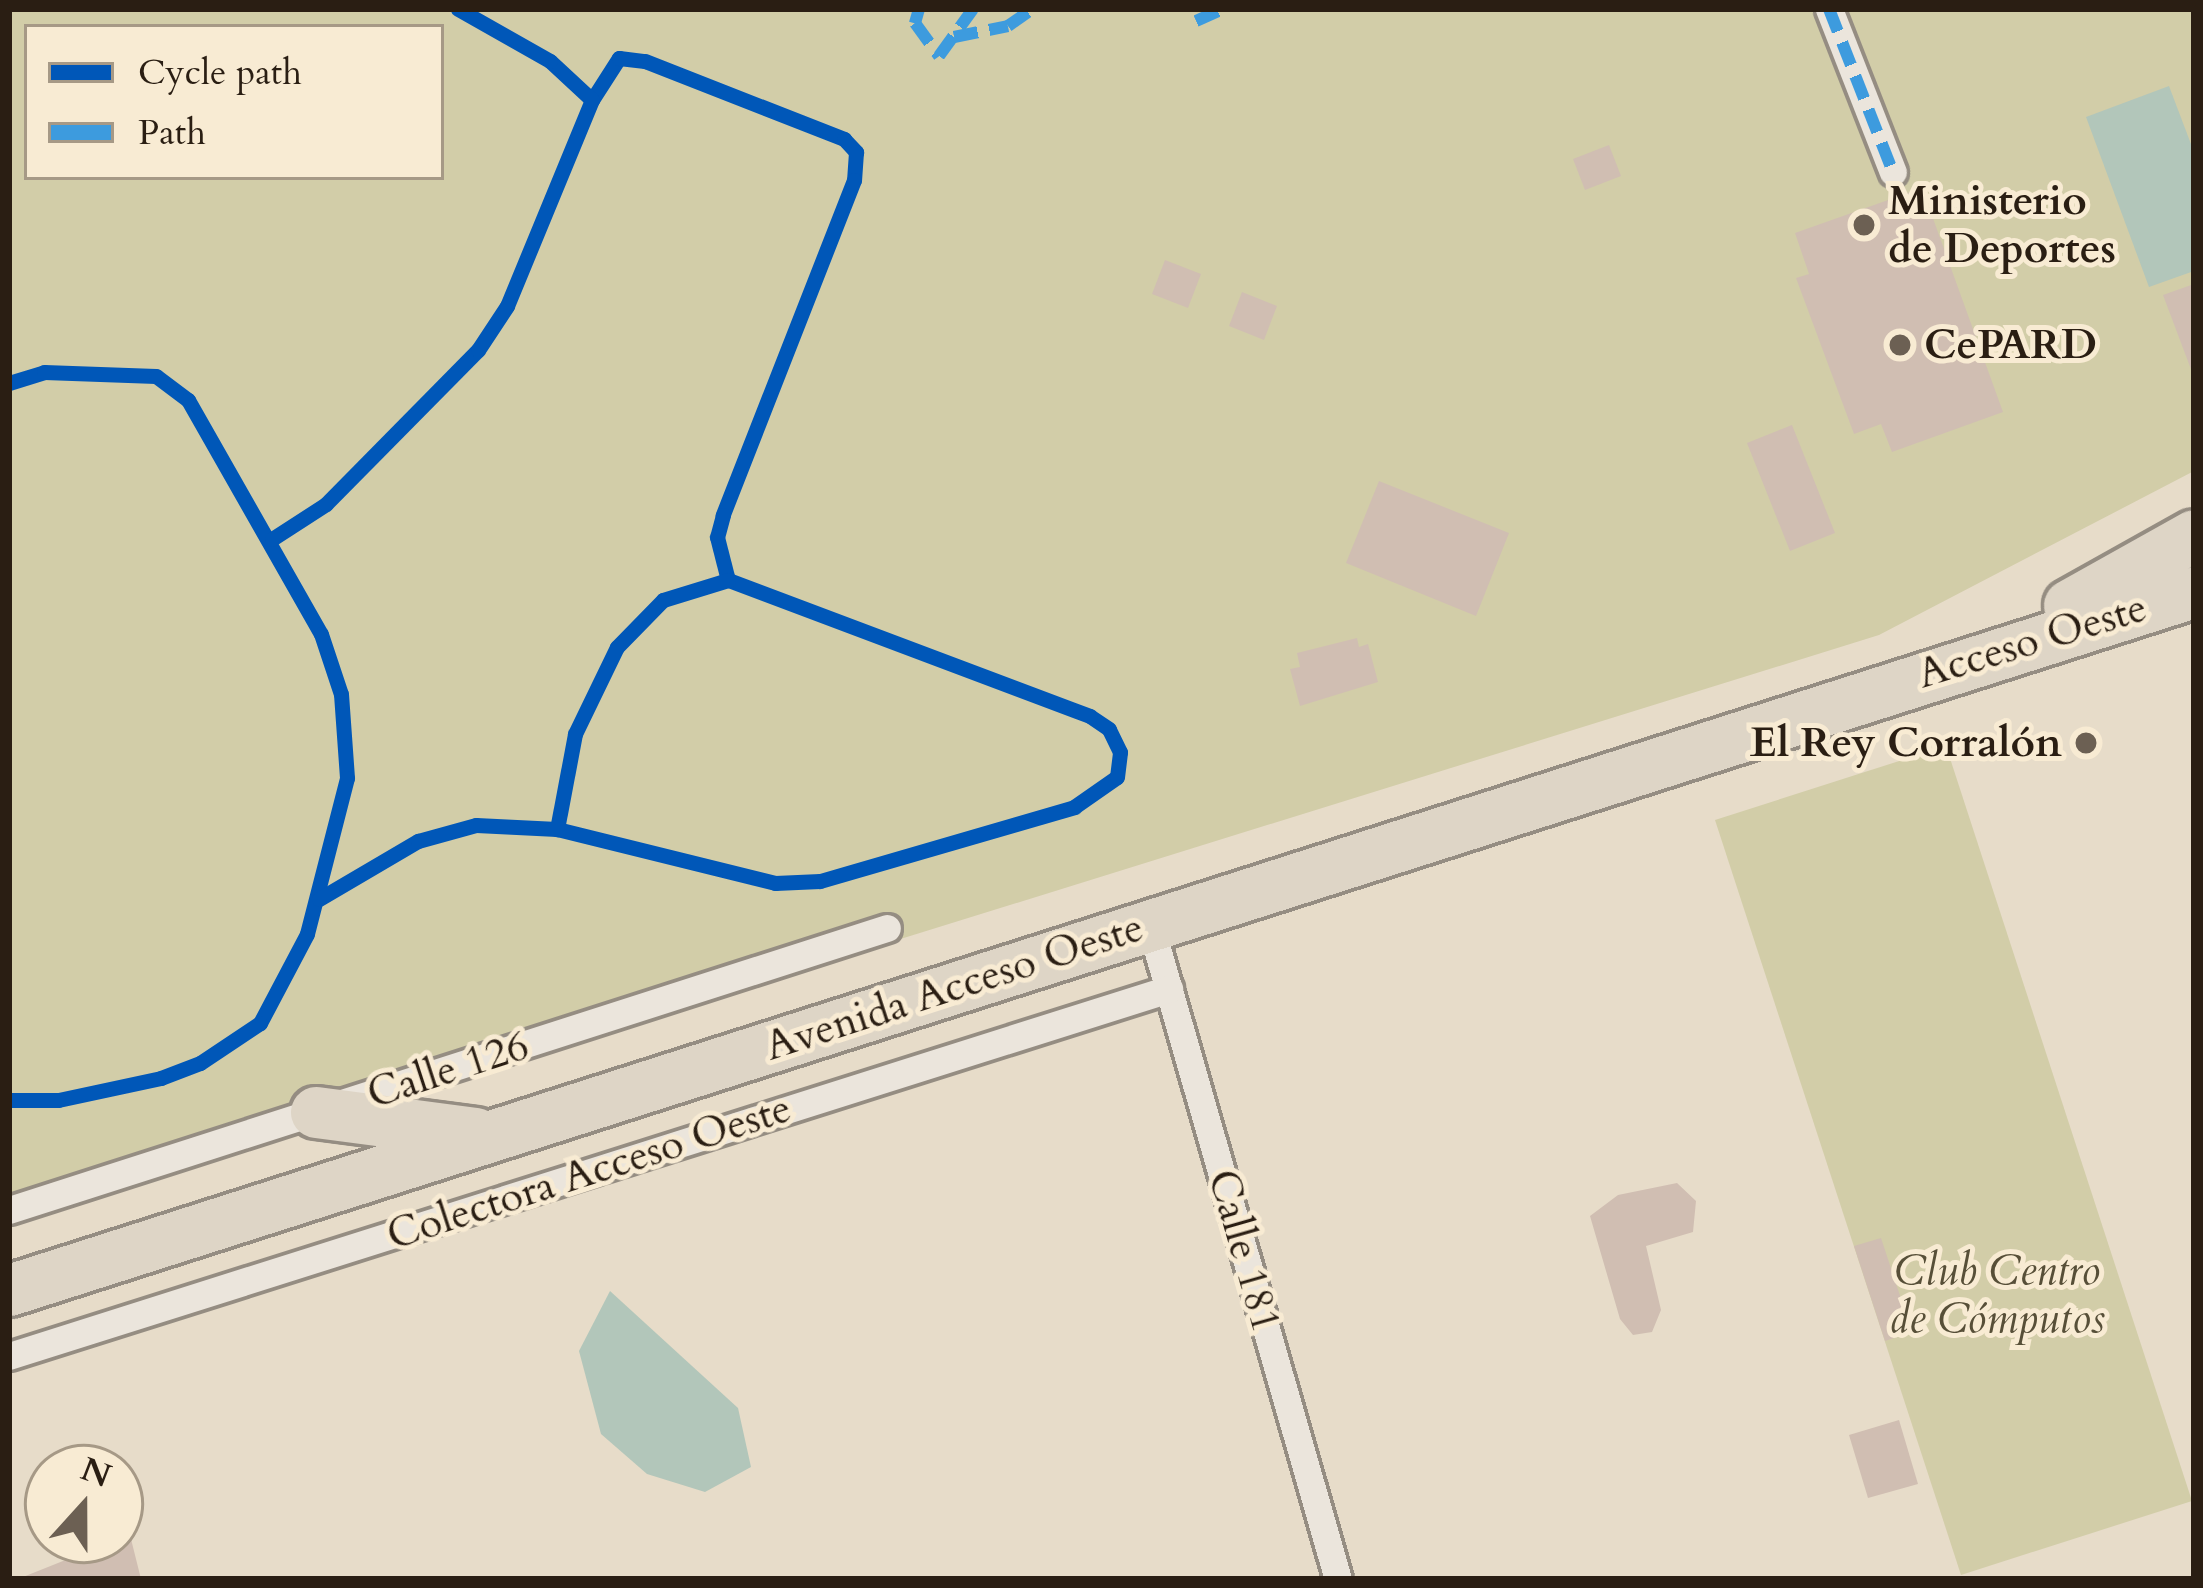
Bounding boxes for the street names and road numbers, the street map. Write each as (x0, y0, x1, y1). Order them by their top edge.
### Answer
street label: Acceso Oeste (1911, 582, 2153, 700)
street label: Avenida Acceso Oeste (759, 902, 1149, 1072)
street label: Calle 126 (361, 1020, 535, 1120)
street label: Colectora Acceso Oeste (381, 1083, 797, 1261)
street label: Calle 181 (1197, 1164, 1291, 1338)

